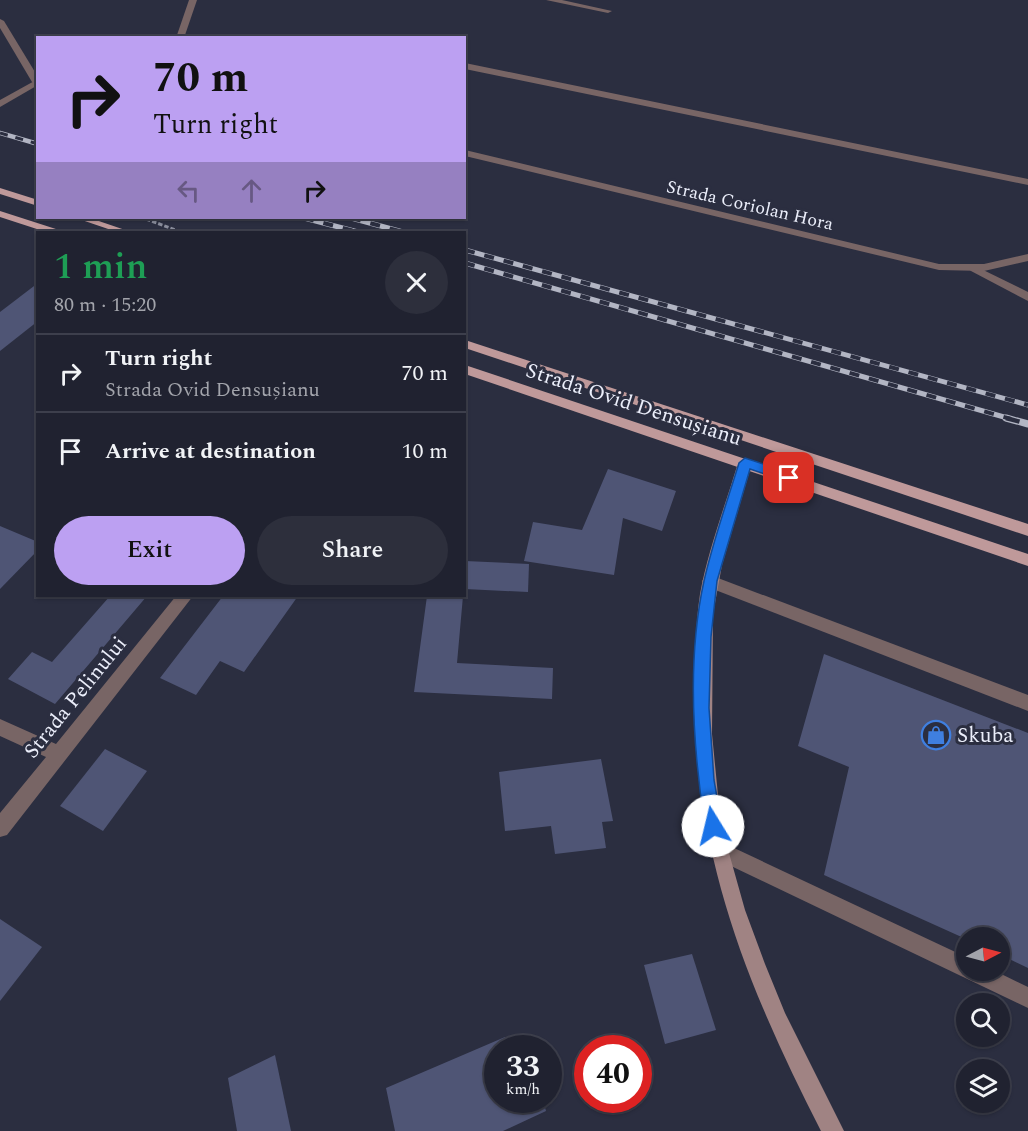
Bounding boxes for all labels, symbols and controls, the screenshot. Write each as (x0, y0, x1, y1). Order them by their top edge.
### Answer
text: 70 m (153, 47, 248, 110)
icon: right (54, 60, 132, 138)
text: Turn right (153, 104, 278, 146)
street label: Strada Coriolan Hora (664, 173, 836, 238)
icon: left (172, 174, 205, 207)
icon: ahead (235, 174, 268, 207)
icon: right (298, 174, 331, 207)
text: 1 min (54, 240, 147, 295)
button: close (385, 251, 448, 314)
text: 80 m · 15:20 (54, 290, 156, 320)
text: Turn right (105, 342, 212, 375)
street label: Strada Ovid Densușianu (522, 355, 746, 455)
icon: right (54, 357, 87, 390)
text: 70 m (402, 357, 448, 390)
text: Strada Ovid Densușianu (105, 375, 320, 405)
icon: arrive (54, 435, 87, 468)
text: Arrive at destination (105, 435, 316, 468)
text: 10 m (402, 435, 448, 468)
pin (763, 452, 814, 503)
icon: arrive (772, 461, 805, 494)
button: Exit (54, 516, 245, 585)
button: Share (257, 516, 448, 585)
street label: Strada Pelinului (16, 629, 135, 766)
shop icon: Skuba (920, 719, 952, 751)
place label: Skuba (957, 720, 1014, 752)
position arrow (681, 794, 745, 858)
north arrow (956, 927, 1010, 981)
map controls (956, 927, 1010, 1113)
button: search (956, 993, 1010, 1047)
speed limit sign: 40 (574, 1035, 652, 1113)
text: 33 (506, 1044, 540, 1090)
button: layers (956, 1059, 1010, 1113)
text: km/h (506, 1078, 540, 1101)

